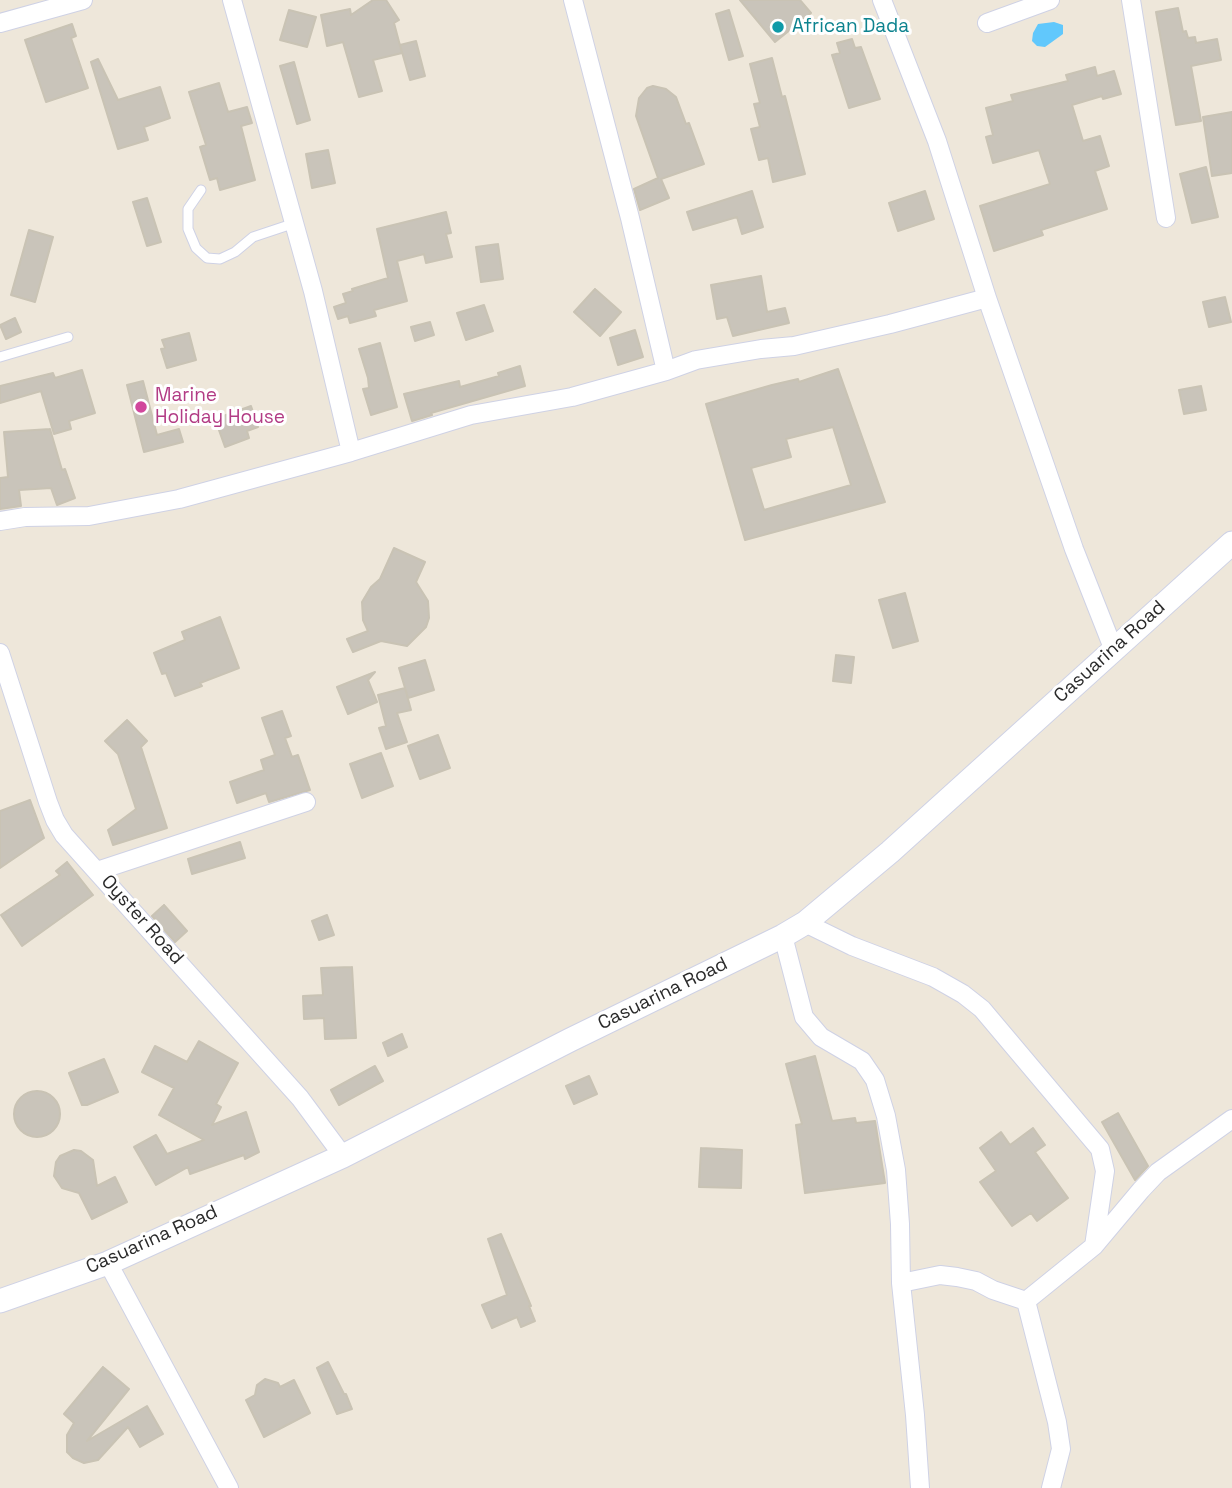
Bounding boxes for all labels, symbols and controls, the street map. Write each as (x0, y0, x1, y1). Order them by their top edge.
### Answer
place label: African Dada (792, 16, 909, 38)
marker: African Dada (770, 19, 786, 35)
place label: Marine Holiday House (155, 385, 285, 429)
marker: Marine Holiday House (133, 399, 149, 415)
street label: Casuarina Road (1050, 596, 1170, 708)
street label: Oyster Road (96, 871, 188, 969)
street label: Casuarina Road (594, 953, 732, 1035)
street label: Casuarina Road (83, 1201, 221, 1279)

